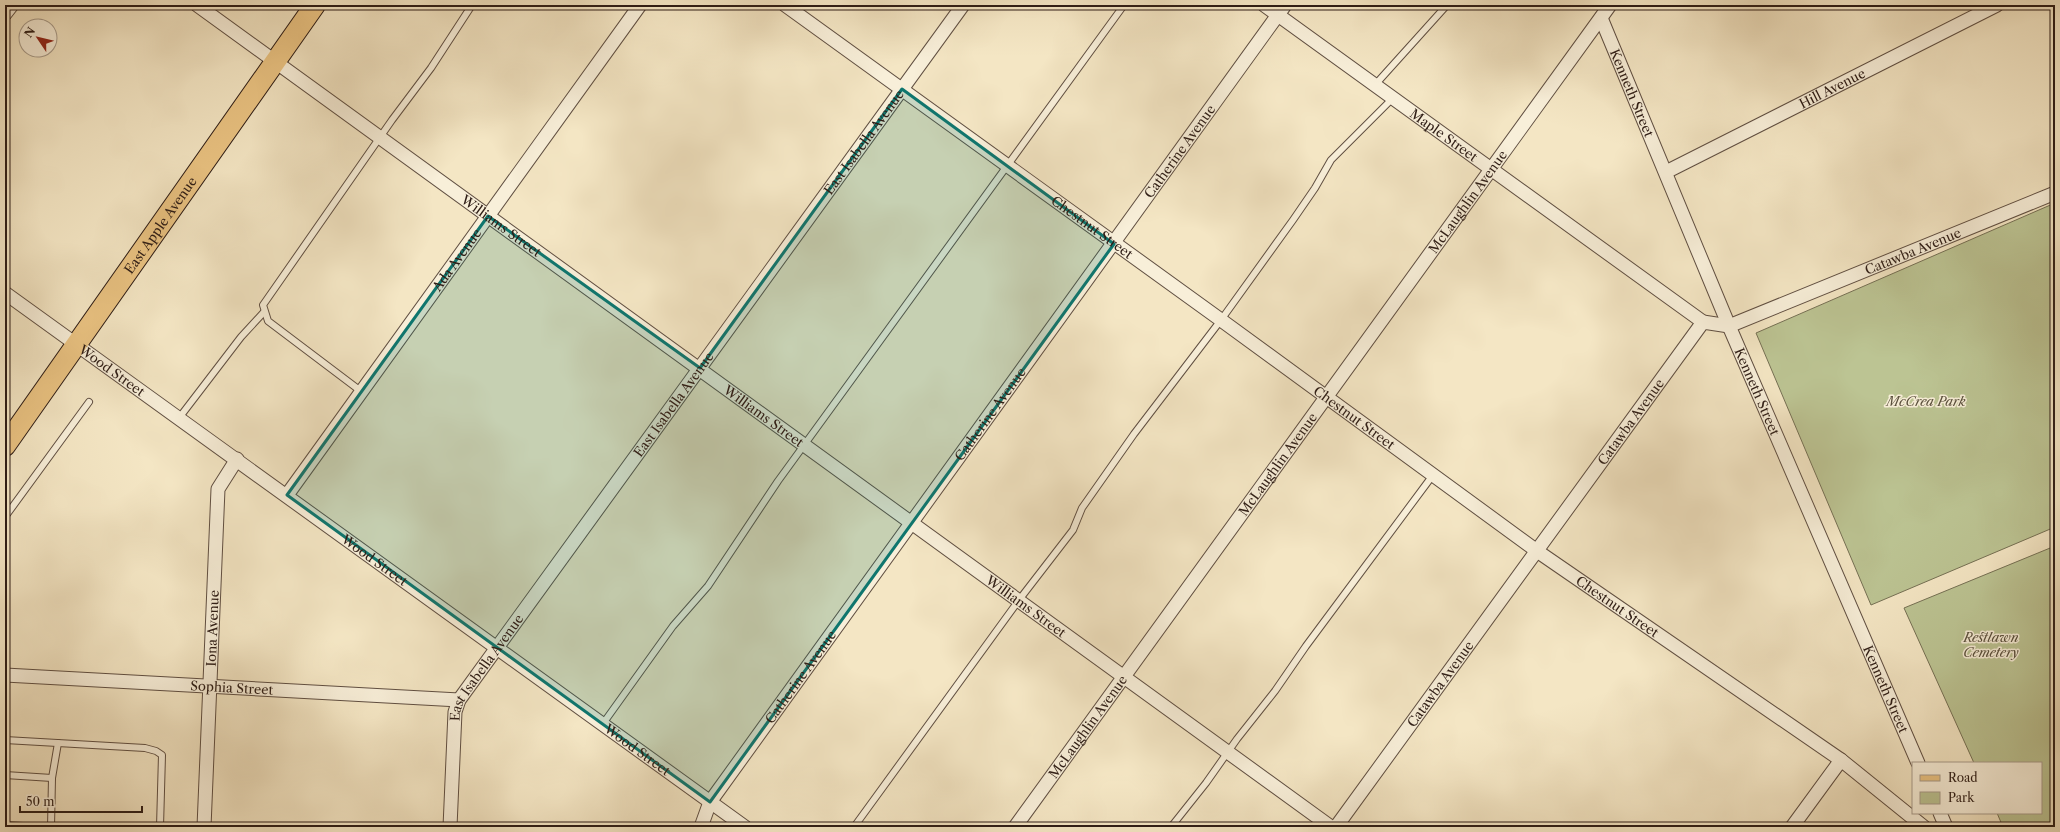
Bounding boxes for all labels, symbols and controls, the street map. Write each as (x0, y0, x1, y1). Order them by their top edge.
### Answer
north arrow (18, 18, 58, 58)
text: N (21, 24, 39, 40)
street label: Kenneth Street (1607, 46, 1658, 140)
street label: Hill Avenue (1796, 65, 1868, 112)
street label: East Isabella Avenue (820, 86, 907, 198)
street label: Catherine Avenue (1141, 102, 1218, 201)
street label: Maple Street (1407, 105, 1481, 165)
street label: McLaughlin Avenue (1425, 147, 1510, 256)
street label: East Apple Avenue (121, 173, 200, 277)
street label: Williams Street (458, 191, 545, 260)
street label: Chestnut Street (1048, 192, 1136, 262)
street label: Catawba Avenue (1862, 224, 1963, 278)
street label: Ada Avenue (428, 225, 484, 295)
street label: Wood Street (75, 341, 148, 400)
street label: Kenneth Street (1731, 345, 1783, 438)
street label: East Isabella Avenue (630, 349, 717, 460)
street label: Catherine Avenue (951, 364, 1029, 464)
street label: Catawba Avenue (1594, 376, 1667, 468)
street label: Williams Street (720, 381, 807, 450)
street label: Chestnut Street (1311, 382, 1398, 453)
park label: McCrea Park (1885, 393, 1966, 409)
street label: McLaughlin Avenue (1235, 409, 1320, 519)
street label: Wood Street (338, 530, 411, 589)
street label: Williams Street (982, 571, 1070, 641)
street label: Chestnut Street (1573, 572, 1662, 641)
street label: Iona Avenue (203, 590, 222, 667)
street label: East Isabella Avenue (447, 611, 527, 721)
street label: Catherine Avenue (761, 627, 839, 726)
park label: Restlawn Cemetery (1962, 629, 2019, 660)
street label: Catawba Avenue (1403, 638, 1477, 730)
street label: Kenneth Street (1860, 643, 1912, 736)
street label: McLaughlin Avenue (1045, 672, 1130, 781)
street label: Sophia Street (190, 677, 274, 698)
street label: Wood Street (601, 720, 674, 779)
legend (1912, 762, 2042, 814)
text: Road (1948, 770, 1978, 785)
scale bar (20, 788, 142, 814)
text: Park (1948, 790, 1975, 805)
text: 50 m (26, 794, 55, 809)

